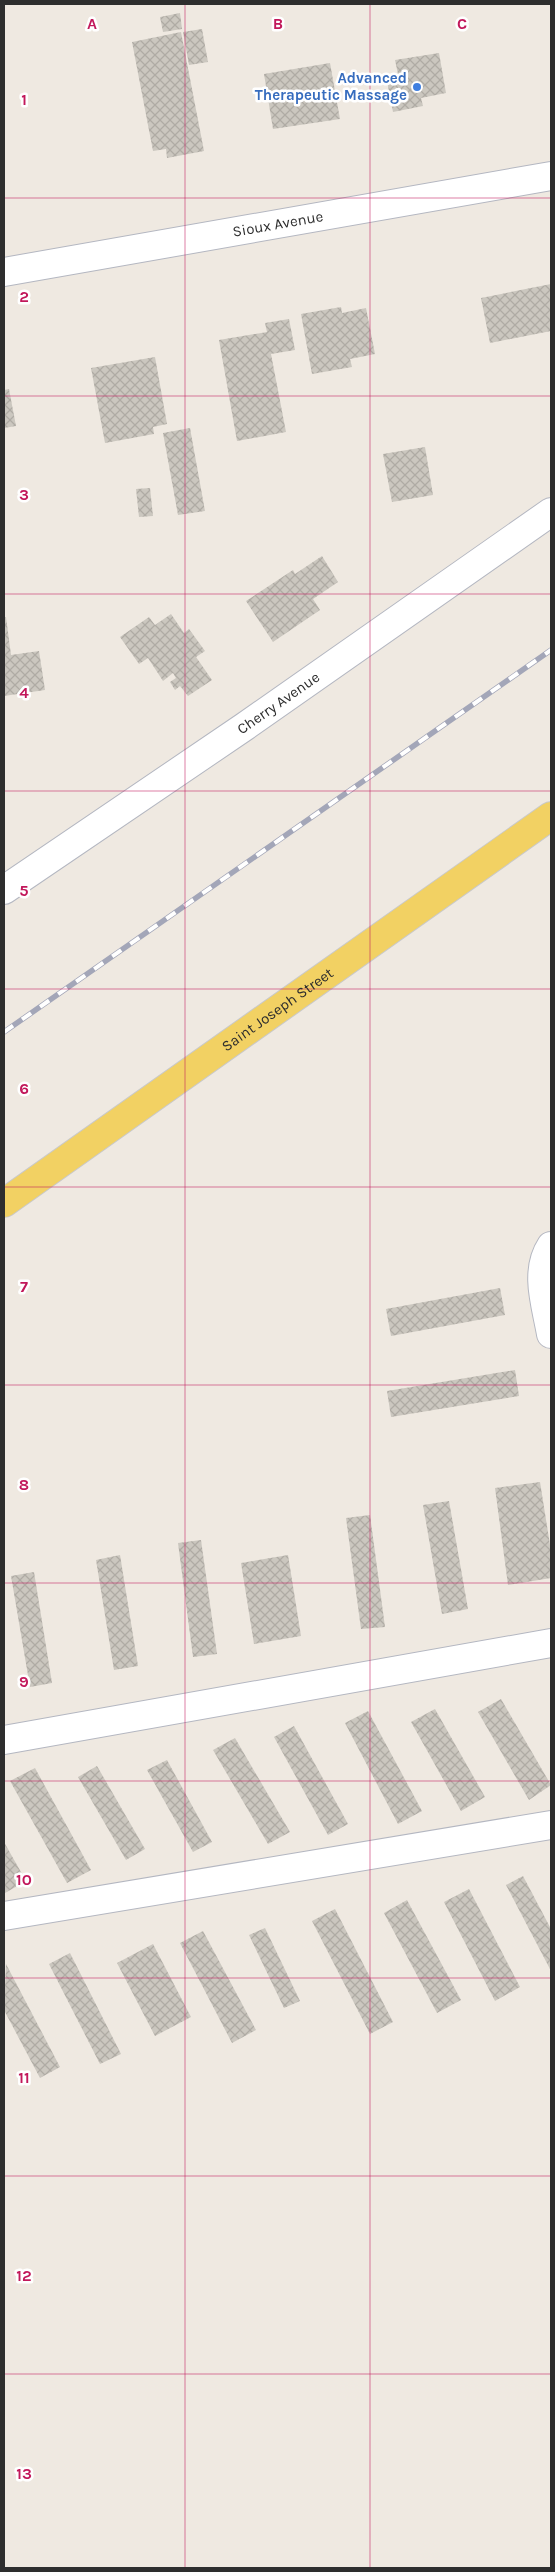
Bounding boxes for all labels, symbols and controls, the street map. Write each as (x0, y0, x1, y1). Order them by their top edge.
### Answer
text: A (87, 14, 97, 33)
text: B (273, 14, 283, 33)
text: C (457, 14, 467, 33)
place label: Advanced Therapeutic Massage (255, 69, 407, 104)
marker: Advanced Therapeutic Massage (411, 81, 423, 93)
text: 1 (21, 90, 27, 109)
street label: Sioux Avenue (231, 207, 324, 241)
text: 2 (19, 287, 29, 306)
text: 3 (19, 485, 29, 504)
street label: Cherry Avenue (234, 668, 323, 738)
text: 4 (19, 683, 29, 702)
text: 5 (19, 881, 29, 900)
street label: Saint Joseph Street (218, 964, 337, 1055)
text: 6 (19, 1079, 29, 1098)
text: 7 (20, 1277, 28, 1296)
text: 8 (19, 1475, 29, 1494)
text: 9 (19, 1672, 29, 1691)
text: 10 (16, 1870, 32, 1889)
text: 11 (18, 2068, 30, 2087)
text: 12 (16, 2266, 32, 2285)
text: 13 (16, 2464, 32, 2483)

